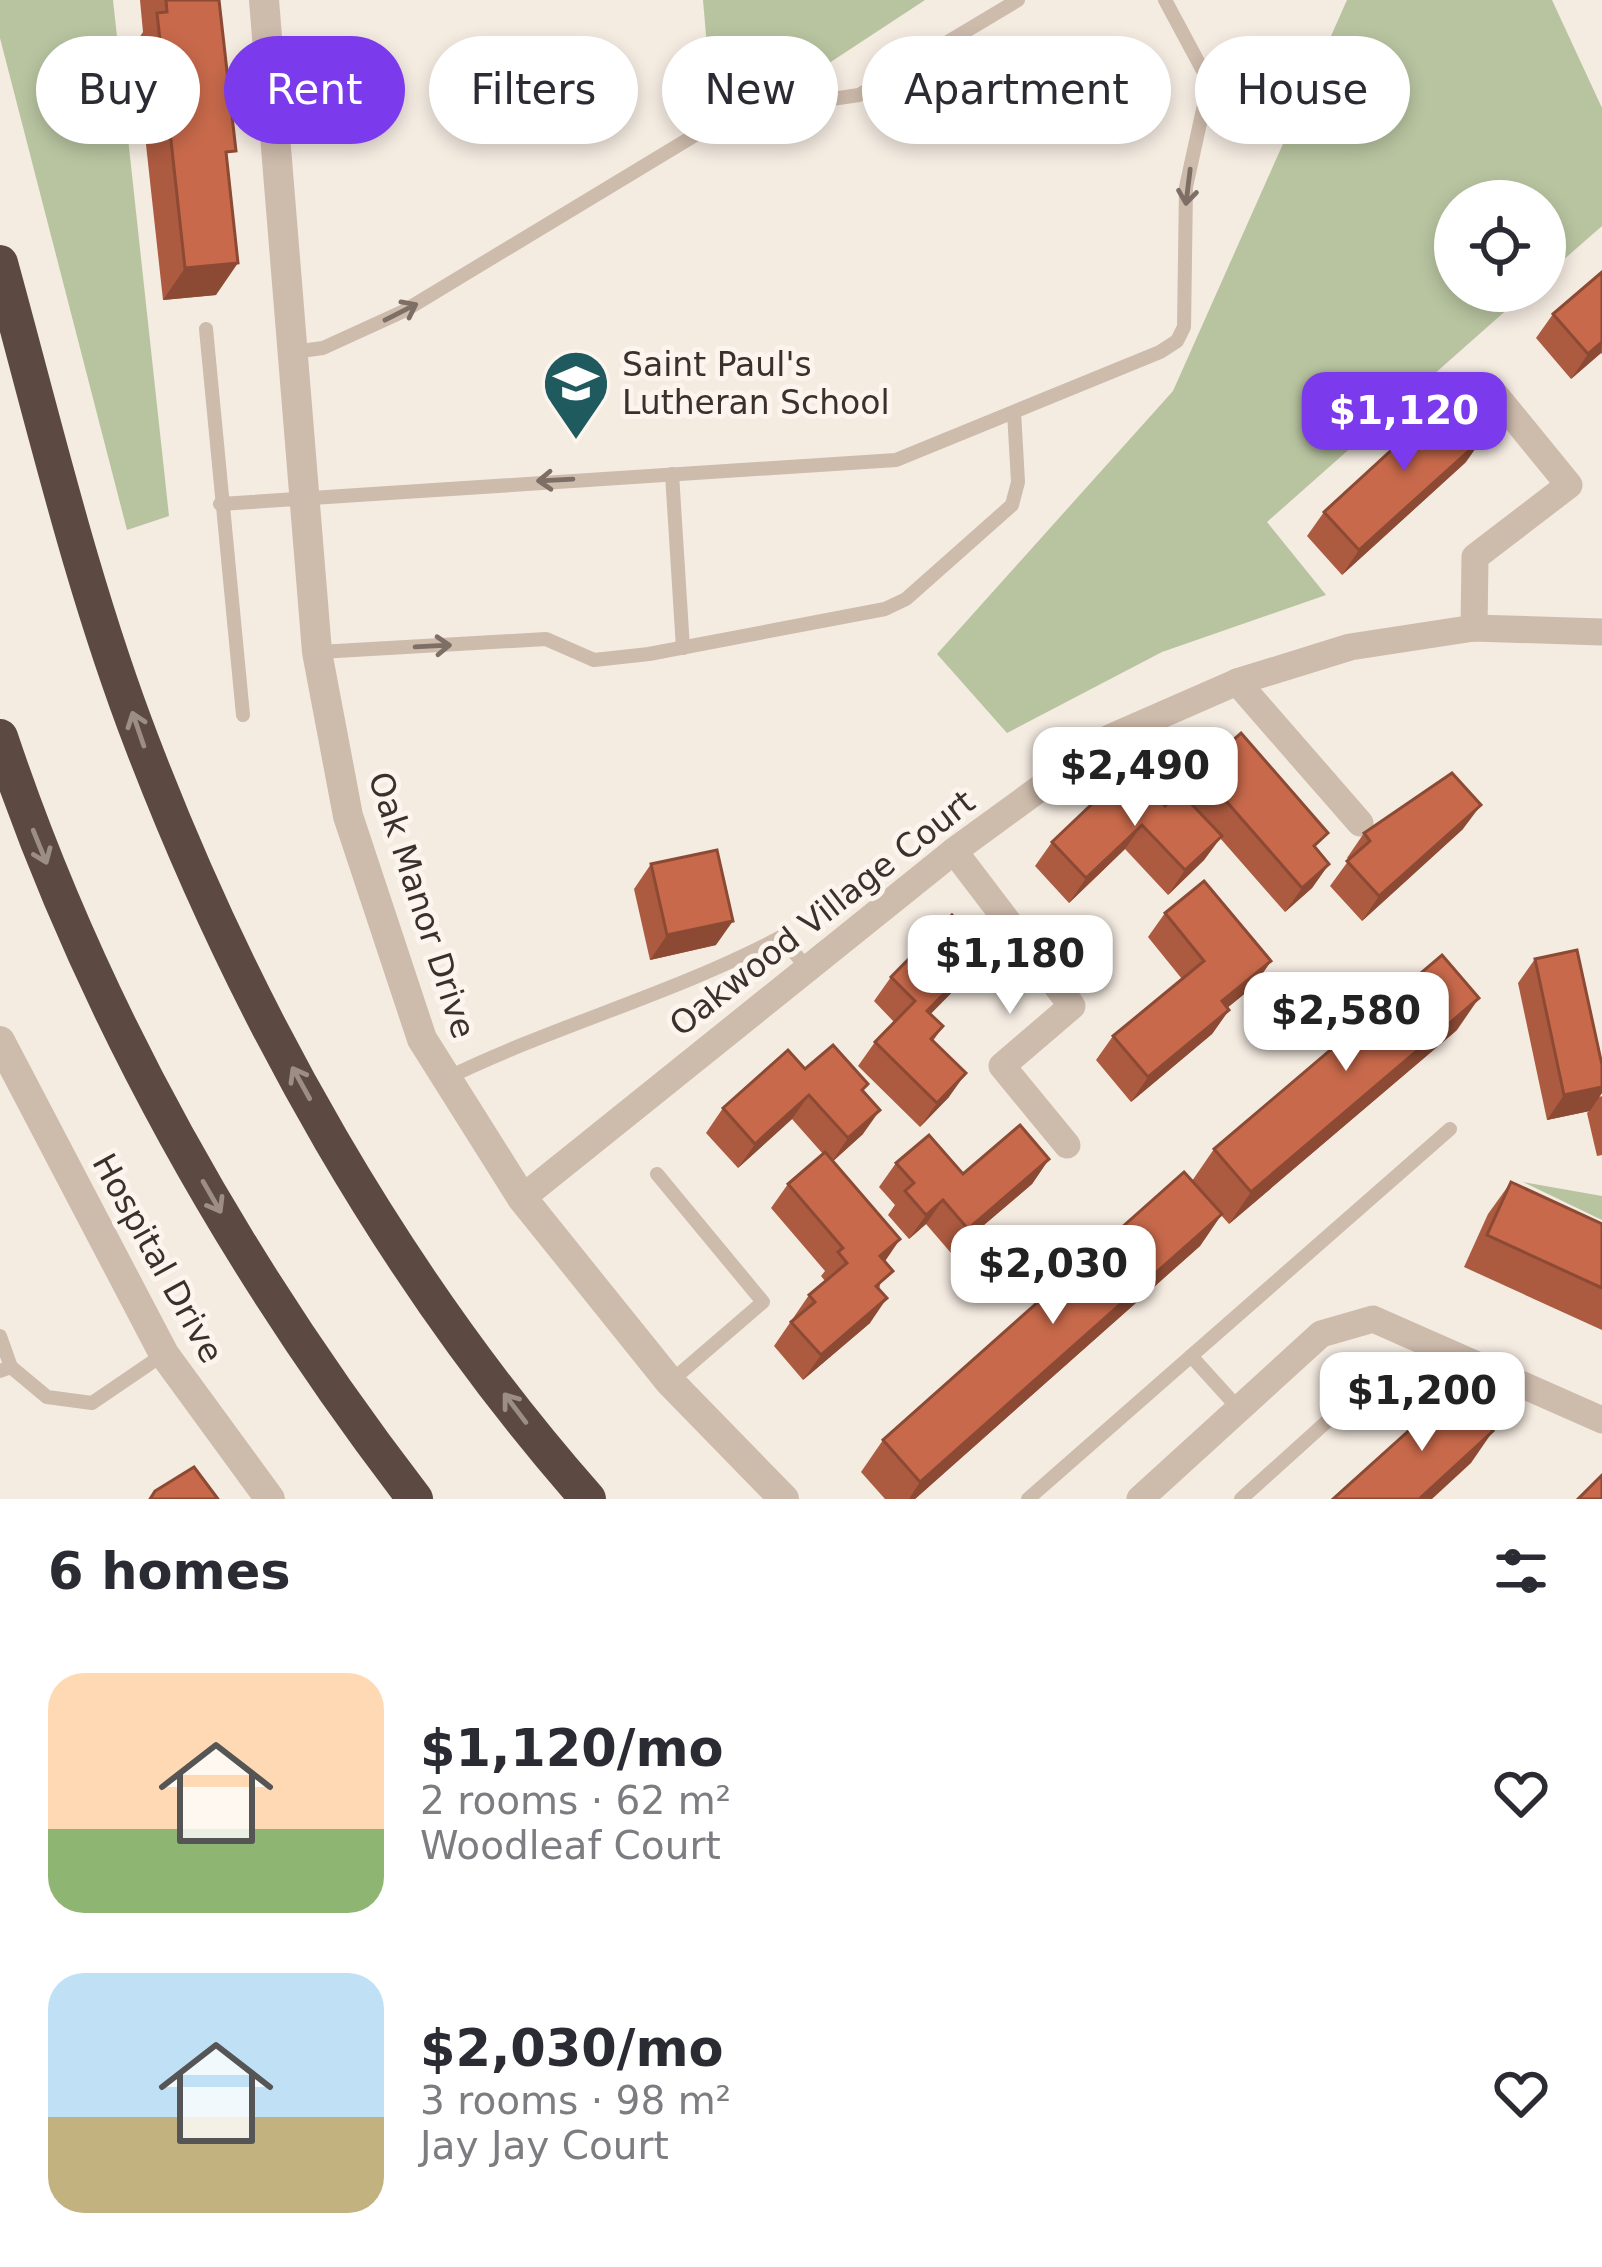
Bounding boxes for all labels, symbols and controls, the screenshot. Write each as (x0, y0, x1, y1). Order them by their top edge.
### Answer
chip: Buy (36, 36, 200, 144)
chip: Rent (224, 36, 405, 144)
chip: Filters (429, 36, 638, 144)
chip: New (662, 36, 838, 144)
chip: Apartment (862, 36, 1171, 144)
chip: House (1195, 36, 1410, 144)
one-way arrow (1177, 167, 1199, 206)
map controls (1434, 180, 1566, 312)
button: locate (1434, 180, 1566, 312)
one-way arrow (383, 299, 419, 322)
place label: Saint Paul's Lutheran School (622, 345, 890, 422)
school or university icon: Saint Paul's Lutheran School (541, 348, 611, 442)
pin: $1,120 (1306, 372, 1502, 474)
text: $1,120 (1329, 388, 1479, 433)
one-way arrow (536, 469, 575, 492)
one-way arrow (413, 634, 452, 657)
one-way arrow (125, 711, 147, 749)
pin: $2,490 (1037, 727, 1233, 829)
text: $2,490 (1060, 743, 1210, 788)
street label: Oak Manor Drive (361, 767, 483, 1043)
street label: Oakwood Village Court (662, 782, 982, 1044)
one-way arrow (31, 828, 52, 865)
pin: $1,180 (912, 915, 1108, 1017)
text: $1,180 (935, 931, 1085, 976)
pin: $2,580 (1248, 972, 1444, 1074)
text: $2,580 (1271, 988, 1421, 1033)
one-way arrow (289, 1066, 312, 1101)
street label: Hospital Drive (84, 1147, 232, 1369)
one-way arrow (201, 1178, 225, 1213)
pin: $2,030 (955, 1225, 1151, 1327)
text: $2,030 (978, 1241, 1128, 1286)
pin: $1,200 (1324, 1352, 1520, 1454)
text: $1,200 (1347, 1368, 1497, 1413)
one-way arrow (503, 1392, 528, 1425)
icon: filters (1488, 1538, 1554, 1604)
text: 6 homes (48, 1542, 291, 1601)
text: $1,120/mo (420, 1719, 724, 1778)
icon: home (144, 1721, 288, 1865)
icon: heart (1488, 1760, 1554, 1826)
text: 2 rooms · 62 m² (420, 1778, 731, 1823)
text: Woodleaf Court (420, 1823, 721, 1868)
text: $2,030/mo (420, 2019, 724, 2078)
icon: home (144, 2021, 288, 2165)
icon: heart (1488, 2060, 1554, 2126)
text: 3 rooms · 98 m² (420, 2078, 731, 2123)
text: Jay Jay Court (420, 2123, 669, 2168)

